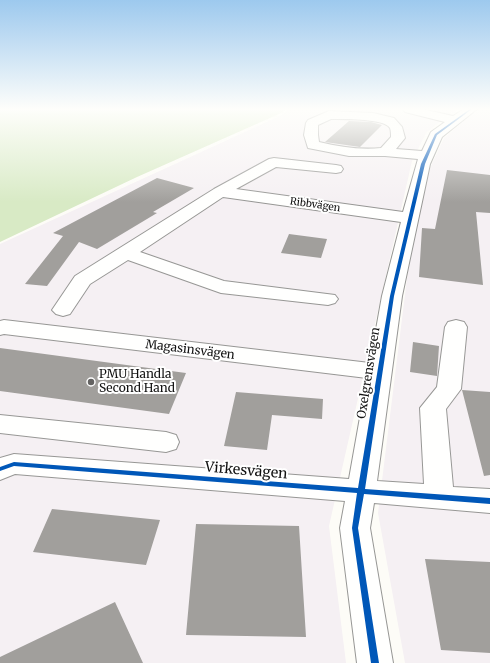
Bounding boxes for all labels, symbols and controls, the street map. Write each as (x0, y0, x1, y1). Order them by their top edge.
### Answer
street label: Ribbvägen (289, 196, 341, 214)
street label: Oxelgrensvägen (355, 326, 383, 420)
street label: Magasinsvägen (144, 337, 236, 363)
place label: PMU Handla Second Hand (99, 368, 175, 396)
marker: PMU Handla Second Hand (86, 377, 96, 387)
street label: Virkesvägen (204, 459, 288, 483)

